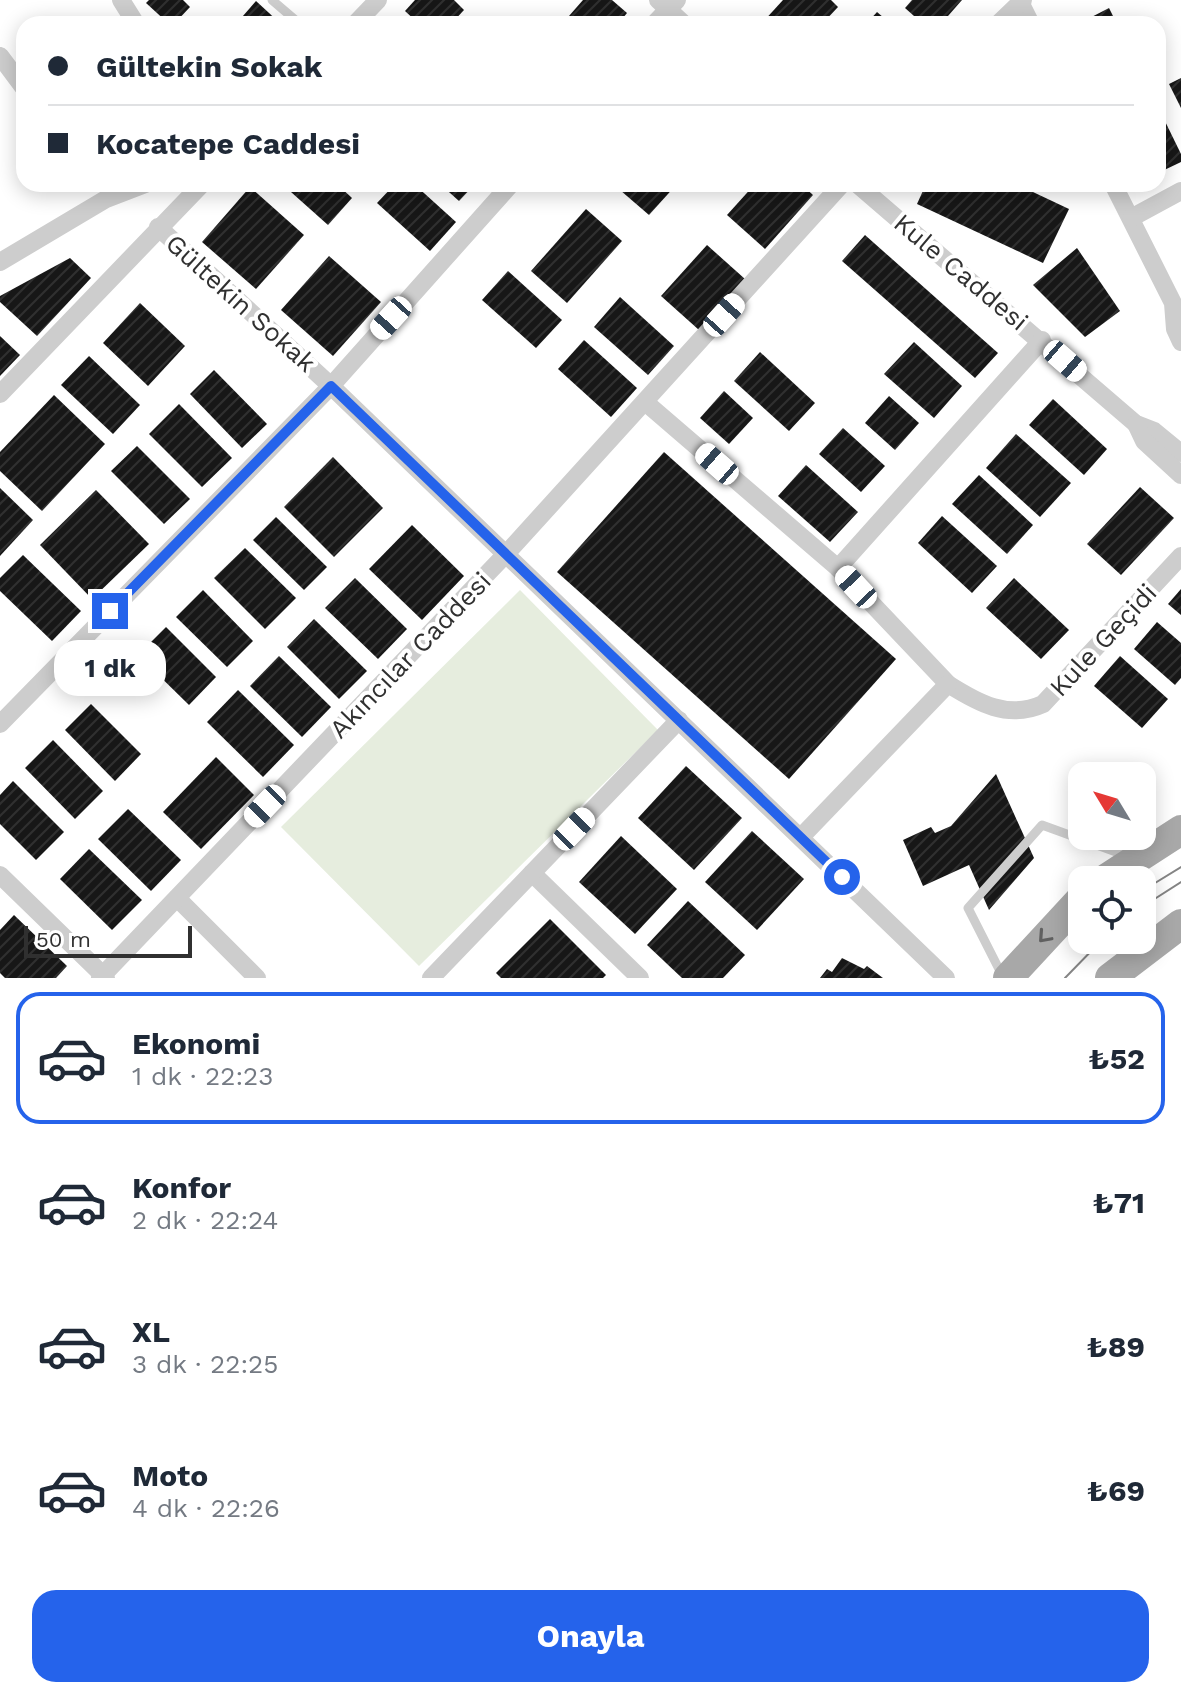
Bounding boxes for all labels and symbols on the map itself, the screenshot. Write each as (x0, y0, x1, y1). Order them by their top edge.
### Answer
street label: Kule Caddesi (888, 207, 1034, 337)
street label: Gültekin Sokak (160, 228, 322, 378)
car (699, 289, 749, 341)
car (366, 292, 416, 344)
car (1039, 336, 1091, 386)
car (691, 439, 743, 489)
car (831, 561, 881, 613)
street label: Akıncılar Caddesi (323, 566, 497, 744)
street label: Kule Geçidi (1043, 578, 1163, 702)
route end (92, 593, 128, 629)
callout: 1 dk (54, 639, 166, 695)
north arrow (1068, 762, 1156, 850)
car (240, 780, 290, 832)
car (549, 803, 599, 855)
route start (824, 859, 860, 895)
scale bar (24, 922, 192, 958)
one-way arrow (1039, 928, 1054, 943)

